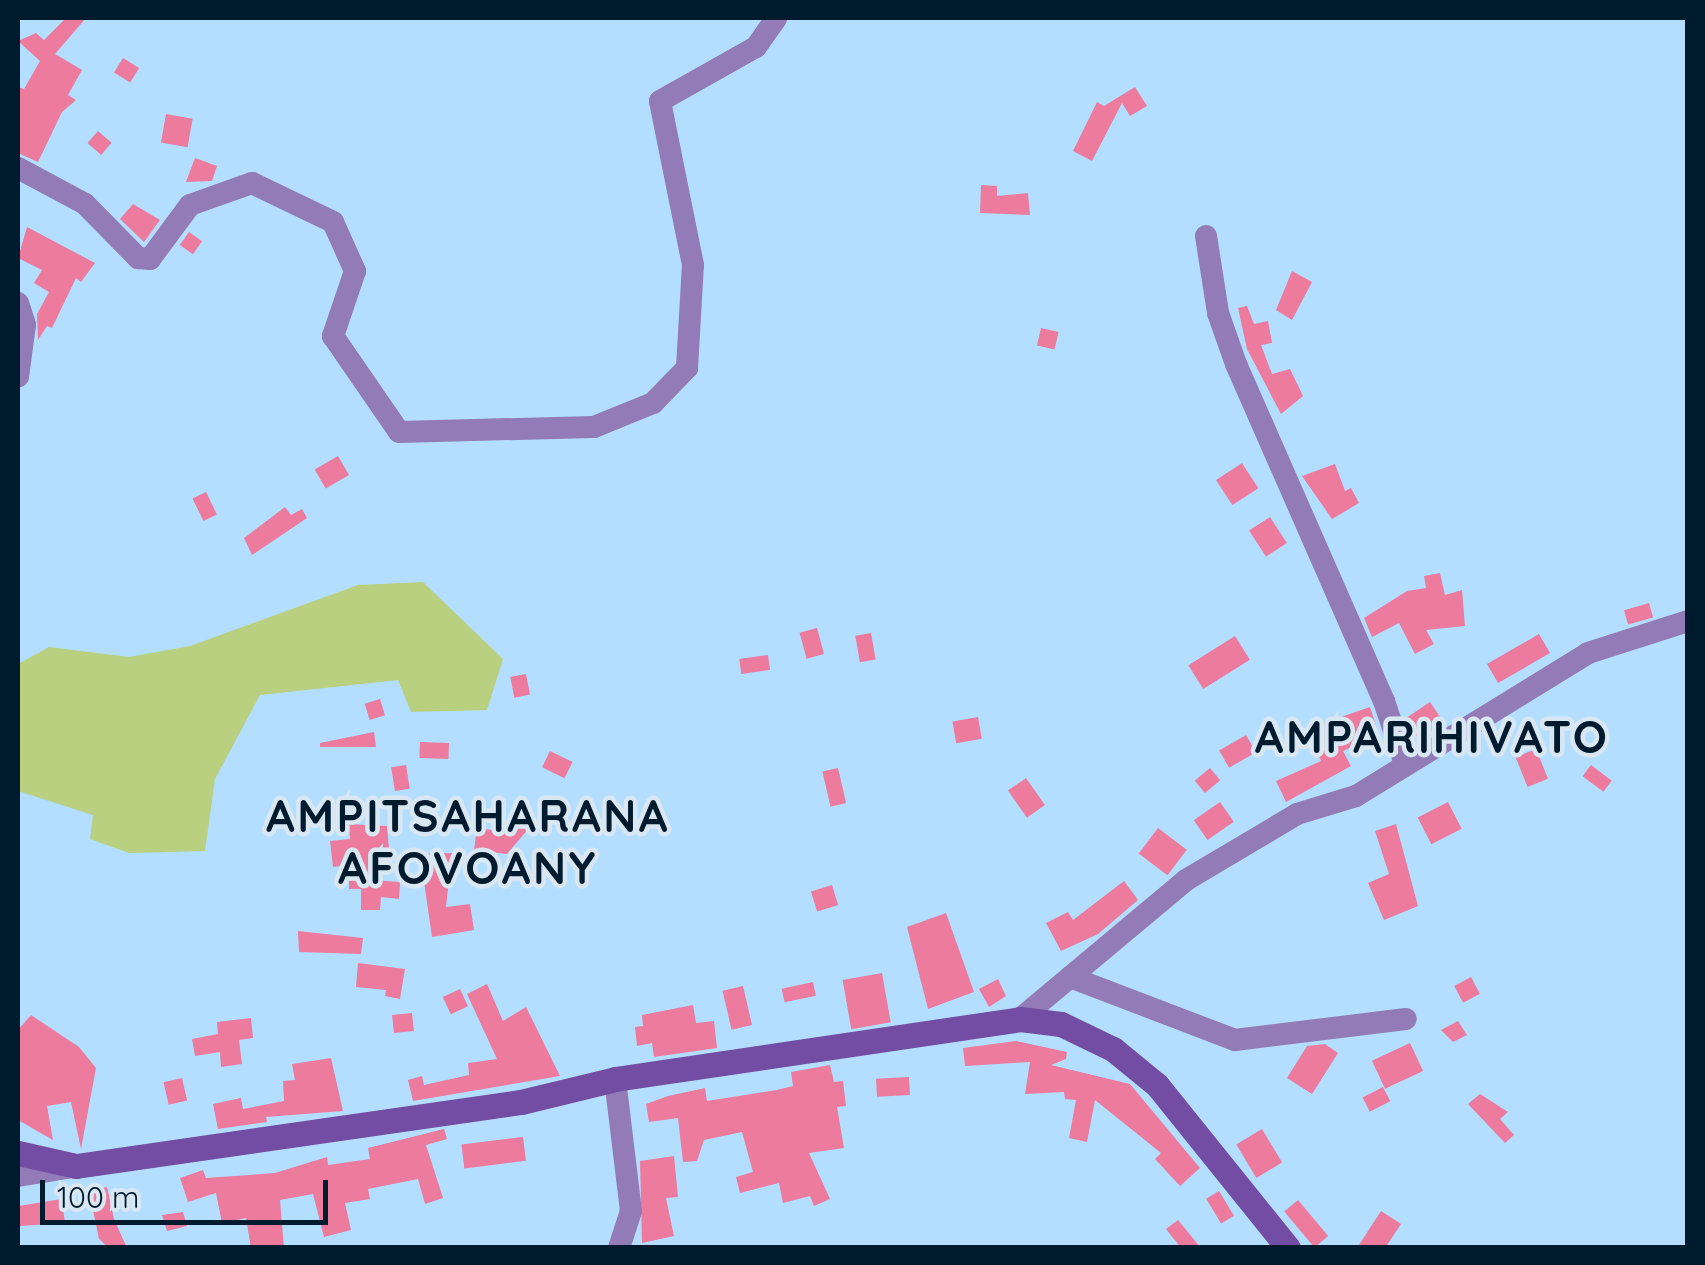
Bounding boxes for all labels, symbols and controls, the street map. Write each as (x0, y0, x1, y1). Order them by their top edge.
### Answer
district label: AMPARIHIVATO (1255, 710, 1609, 764)
district label: AMPITSAHARANA AFOVOANY (266, 789, 670, 895)
scale bar (45, 1160, 332, 1222)
text: 100 m (57, 1178, 139, 1216)

